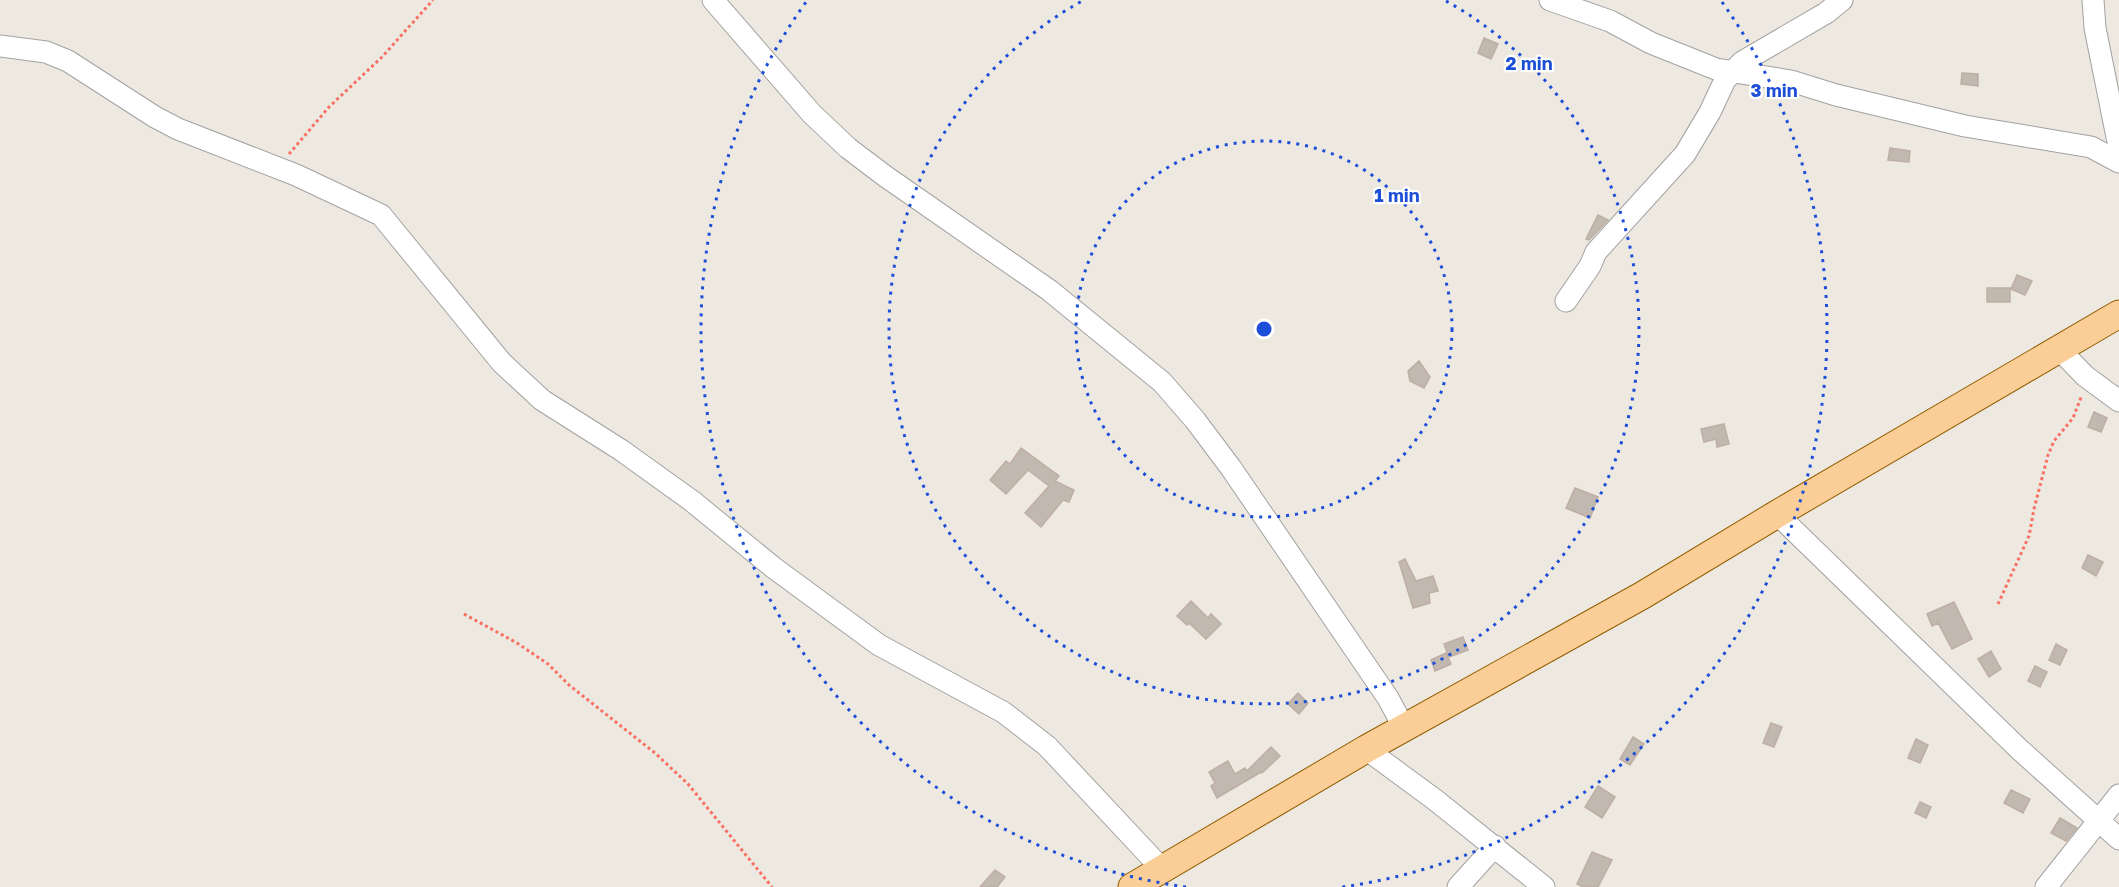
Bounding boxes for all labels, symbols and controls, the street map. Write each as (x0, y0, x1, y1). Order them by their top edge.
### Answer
text: 2 min (1505, 52, 1553, 74)
text: 3 min (1750, 79, 1798, 101)
text: 1 min (1374, 184, 1420, 206)
centre of rings (1254, 319, 1274, 339)

